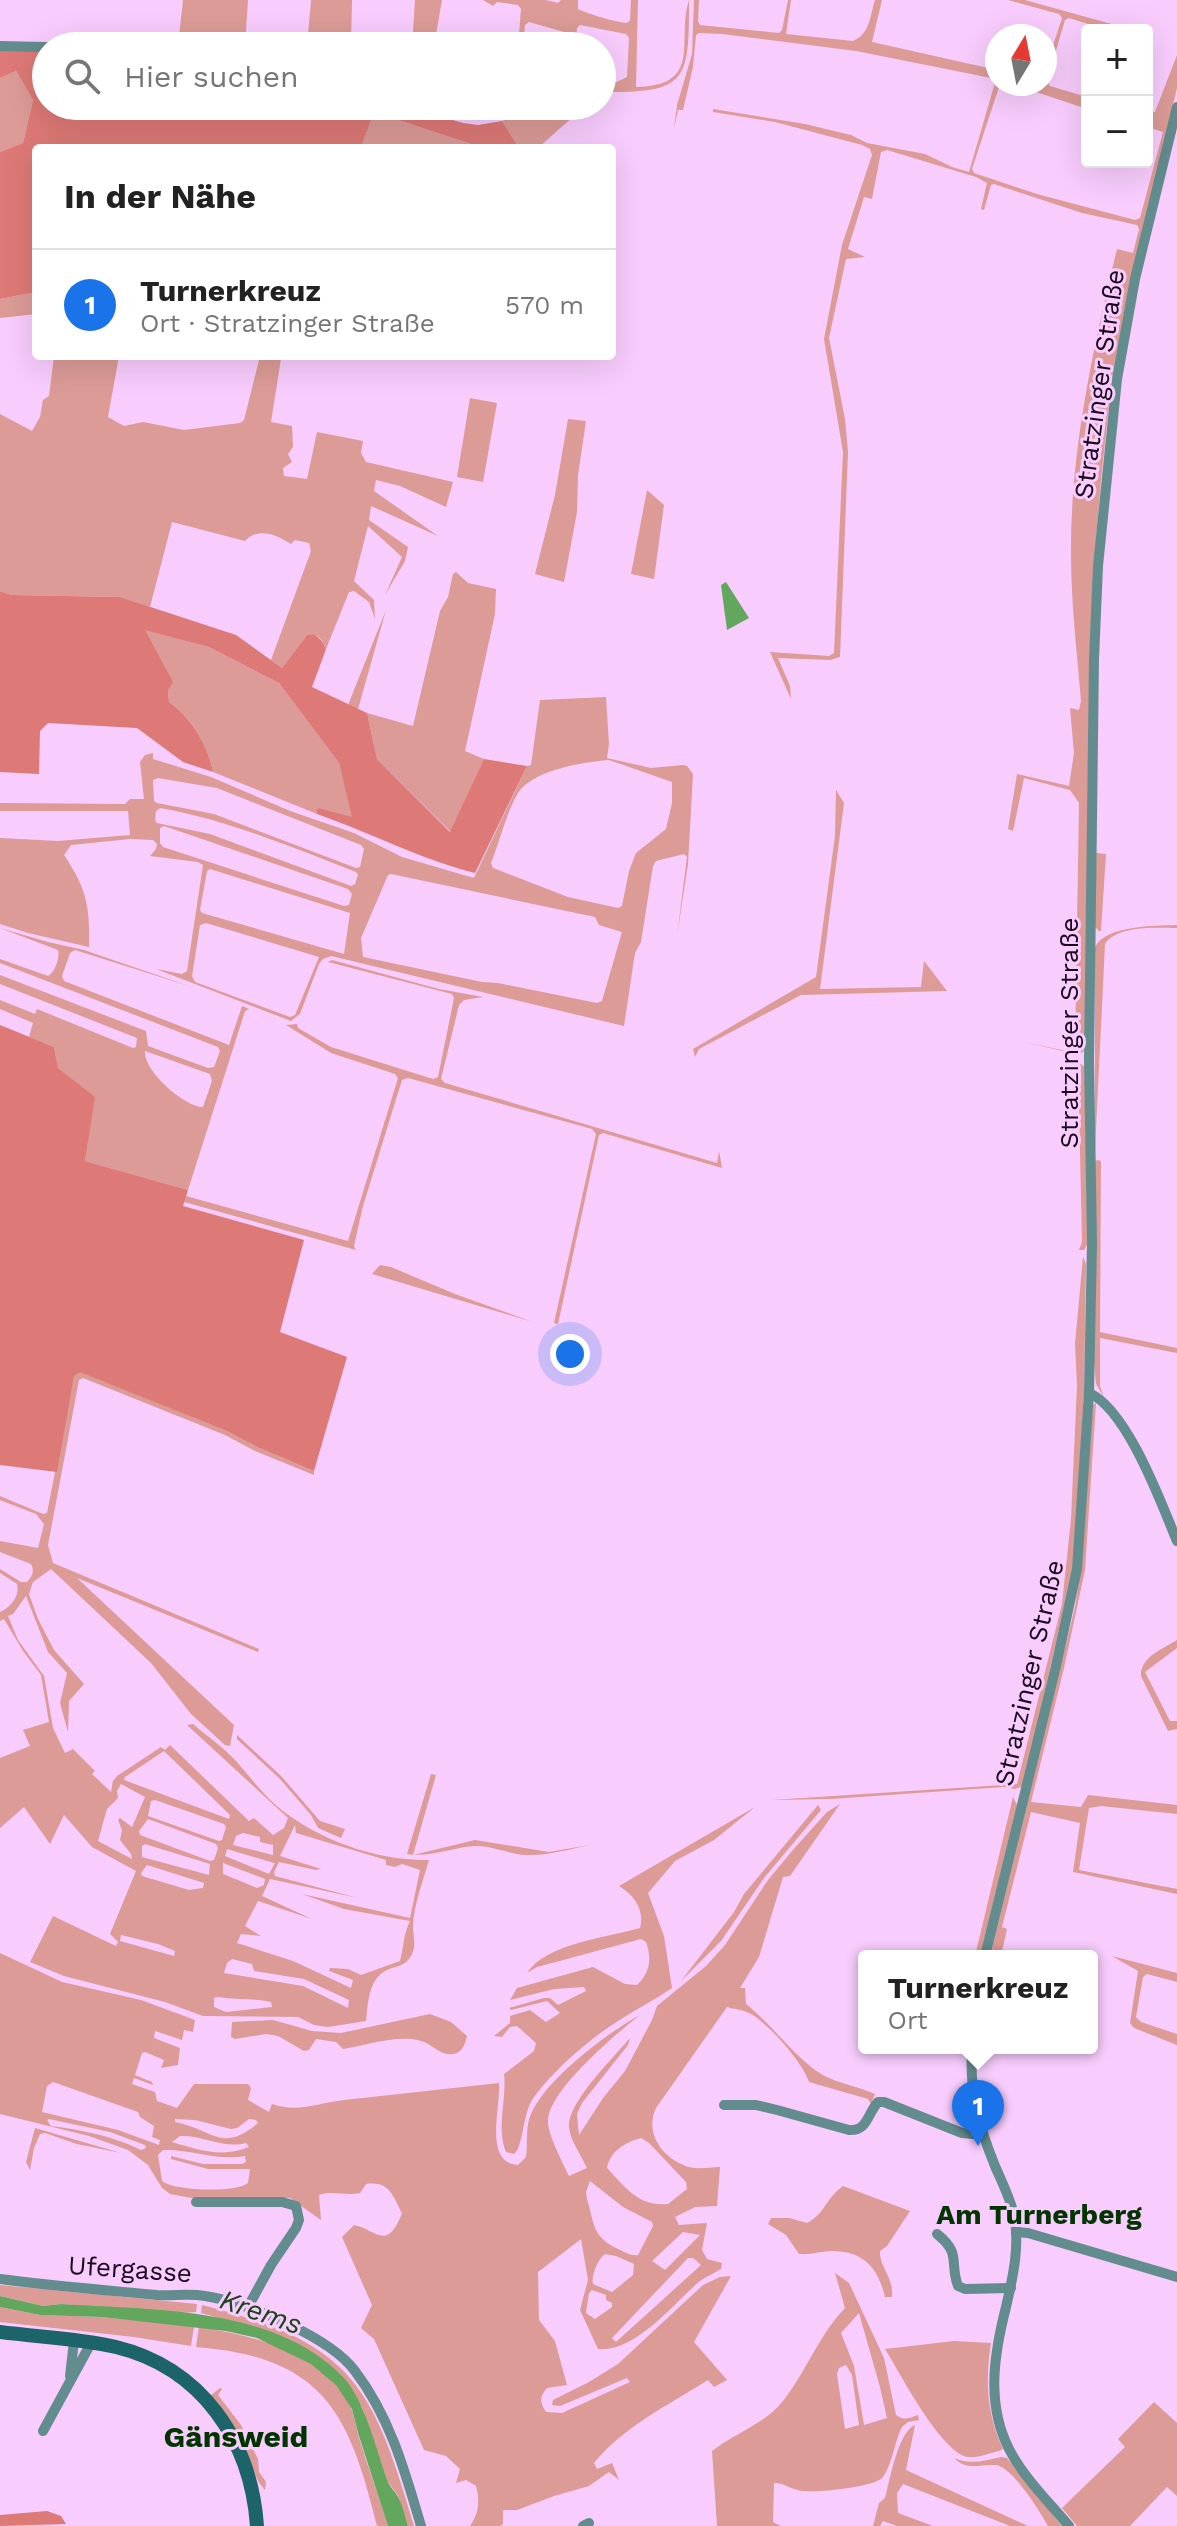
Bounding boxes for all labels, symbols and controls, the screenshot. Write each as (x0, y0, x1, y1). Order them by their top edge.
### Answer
north arrow (985, 24, 1057, 96)
map controls (1081, 24, 1153, 168)
button: + (1081, 24, 1153, 96)
search box (32, 32, 616, 120)
icon: search (60, 54, 104, 98)
text: Hier suchen (124, 59, 299, 94)
button: − (1081, 96, 1153, 168)
text: In der Nähe (64, 176, 256, 216)
street label: Stratzinger Straße (1068, 268, 1130, 500)
text: Turnerkreuz (140, 273, 321, 308)
text: 1 (84, 290, 96, 320)
text: 570 m (505, 290, 584, 320)
text: Ort · Stratzinger Straße (140, 308, 435, 338)
street label: Stratzinger Straße (1054, 917, 1084, 1149)
your location (550, 1334, 590, 1374)
street label: Stratzinger Straße (988, 1557, 1070, 1789)
popup (858, 1950, 1098, 2054)
text: Turnerkreuz (888, 1970, 1068, 2005)
text: Ort (888, 2005, 928, 2035)
pin: 1 (952, 2080, 1004, 2146)
district label: Am Turnerberg (936, 2198, 1142, 2231)
street label: Ufergasse (67, 2250, 193, 2288)
water label: Krems (216, 2283, 306, 2341)
district label: Gänsweid (164, 2419, 308, 2454)

